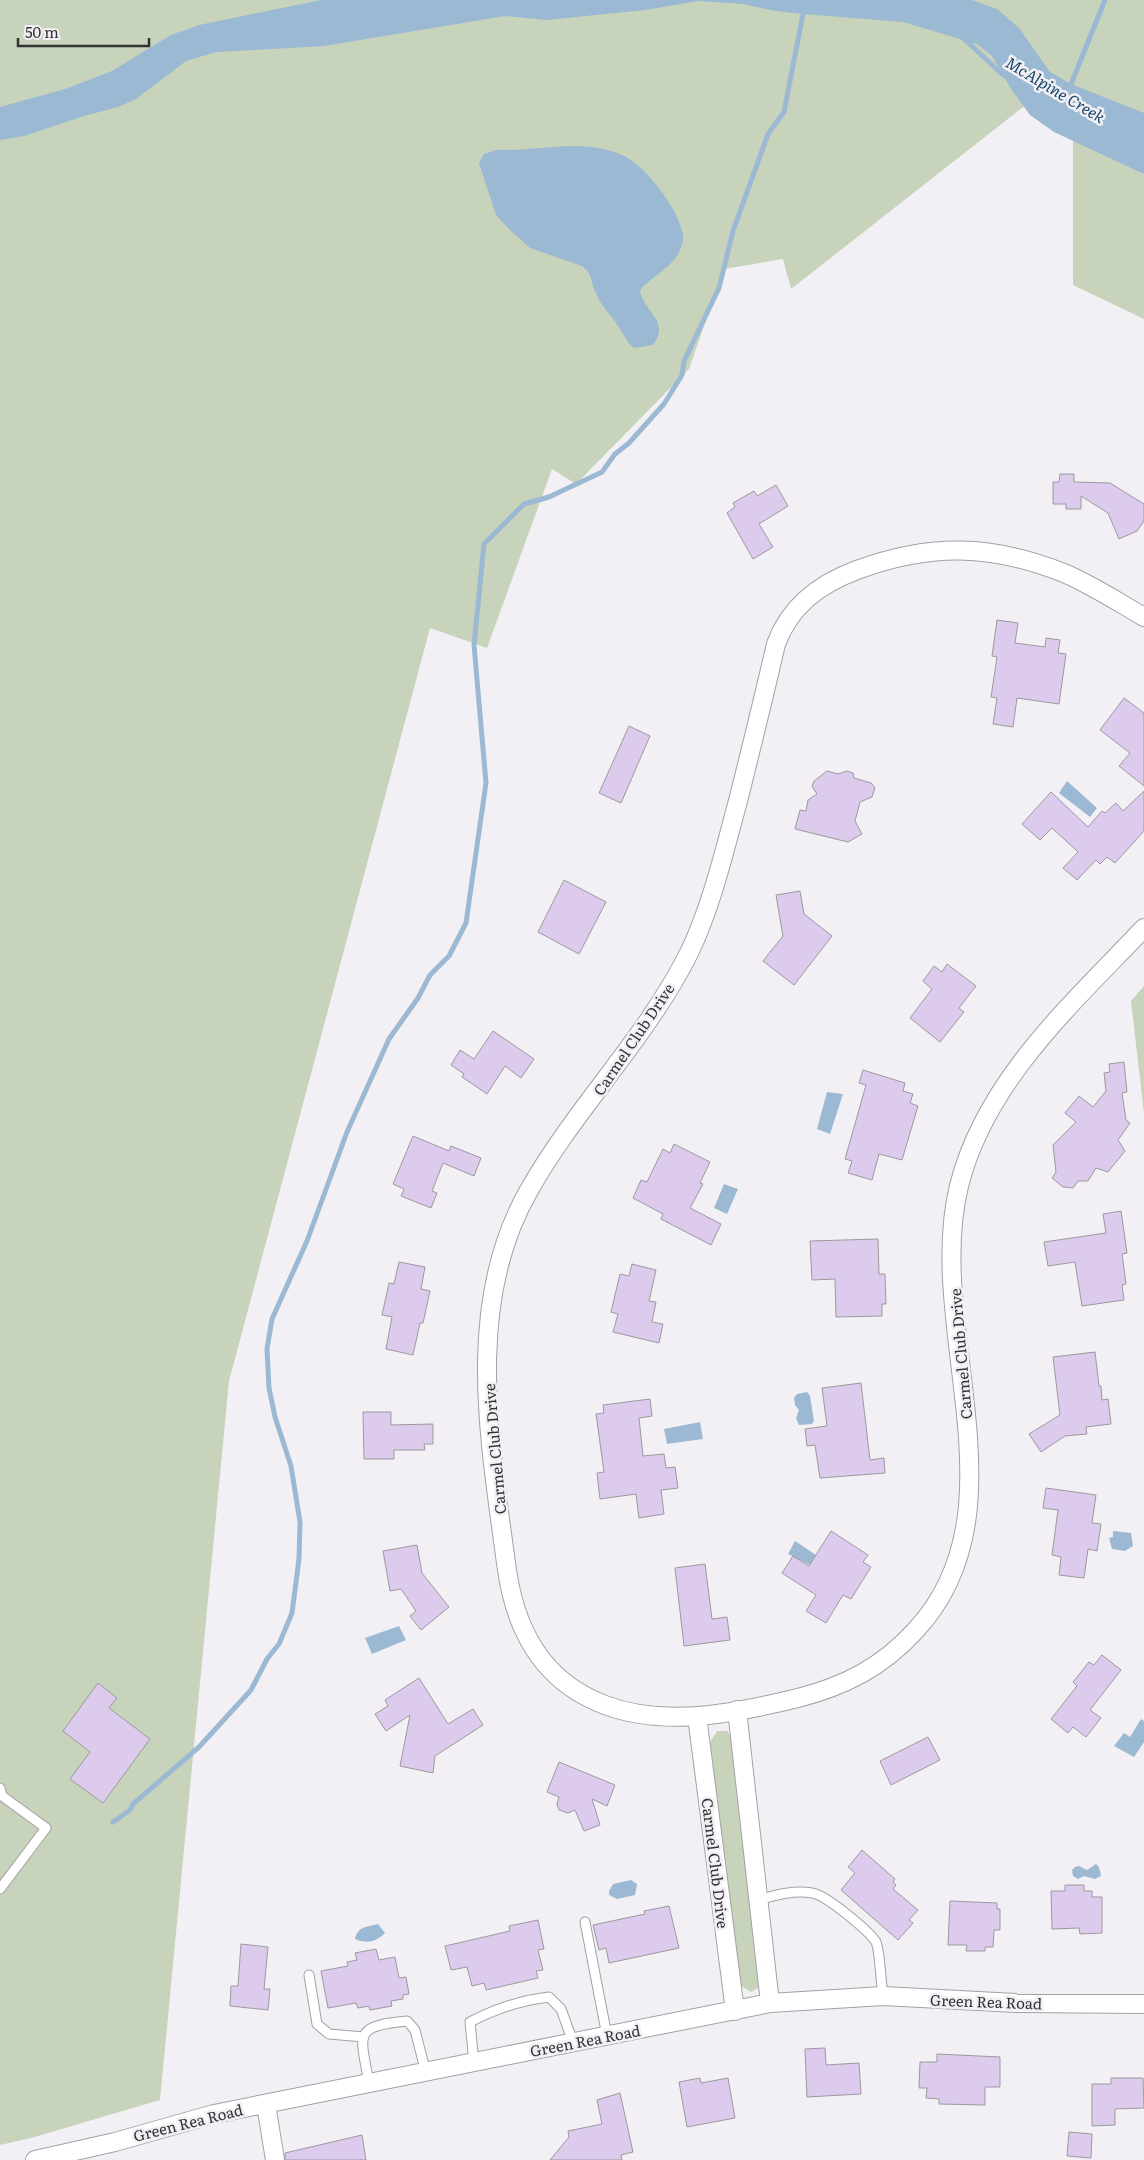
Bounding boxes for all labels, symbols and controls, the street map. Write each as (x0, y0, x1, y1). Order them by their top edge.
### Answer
scale bar (18, 15, 149, 47)
text: 50 m (25, 20, 59, 43)
water label: McAlpine Creek (1002, 50, 1110, 128)
street label: Carmel Club Drive (587, 978, 679, 1100)
street label: Carmel Club Drive (943, 1287, 977, 1420)
street label: Carmel Club Drive (477, 1382, 511, 1515)
street label: Carmel Club Drive (697, 1796, 735, 1930)
street label: Green Rea Road (930, 1988, 1042, 2014)
street label: Green Rea Road (528, 2018, 642, 2062)
street label: Green Rea Road (131, 2097, 245, 2147)

